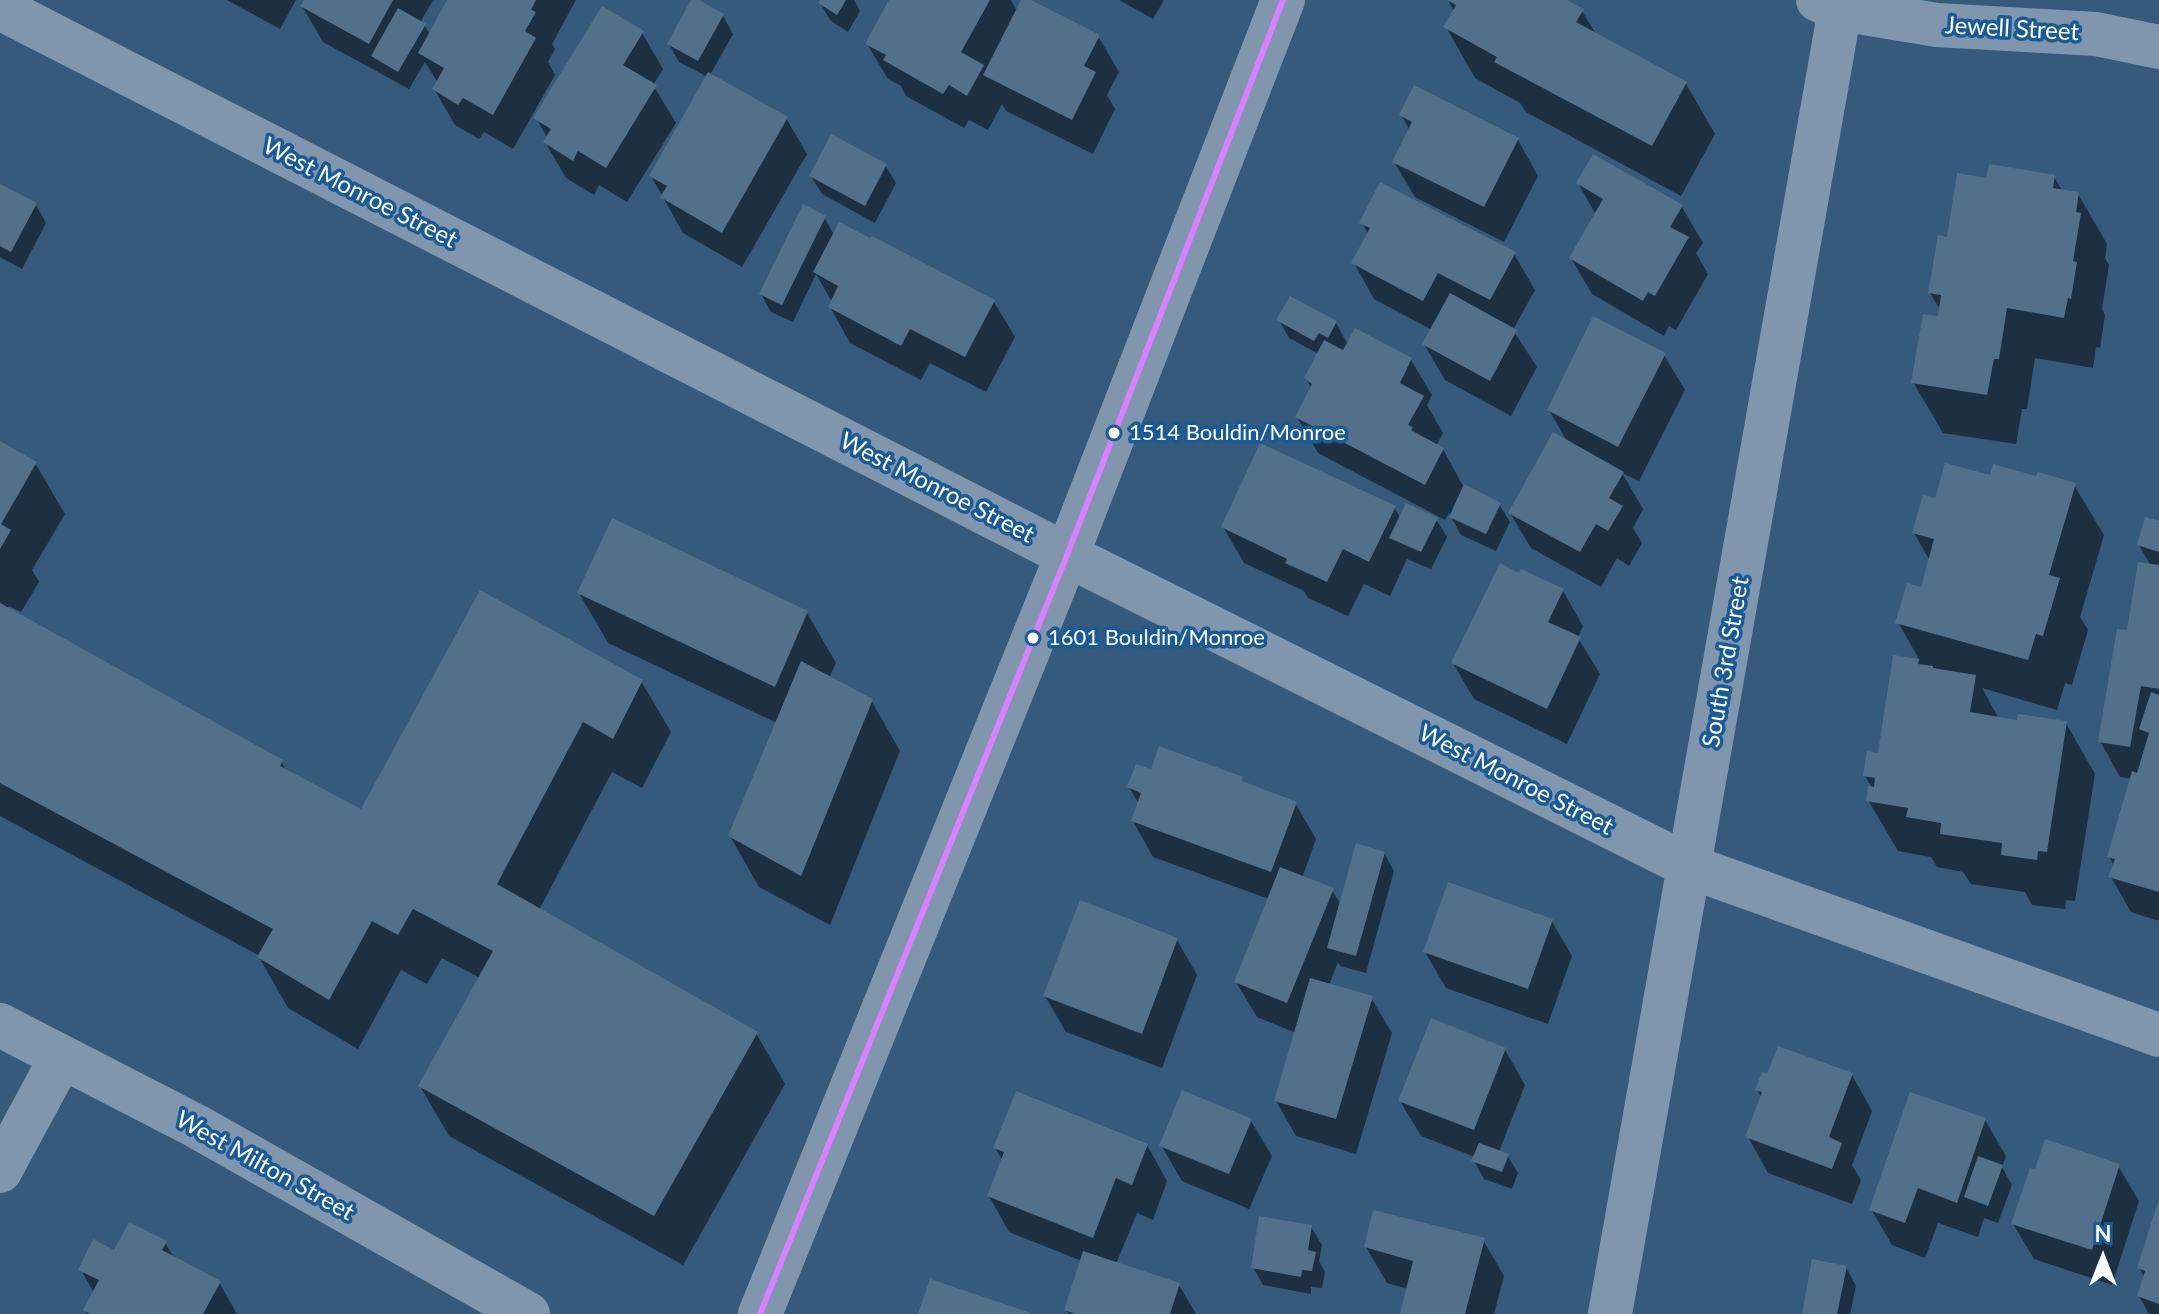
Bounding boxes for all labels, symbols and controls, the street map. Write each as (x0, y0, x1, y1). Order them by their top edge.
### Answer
street label: Jewell Street (1944, 11, 2080, 47)
street label: West Monroe Street (258, 132, 462, 254)
place label: 1514 Bouldin/Monroe (1129, 420, 1346, 446)
marker: 1514 Bouldin/Monroe (1106, 425, 1122, 441)
street label: West Monroe Street (835, 427, 1039, 549)
street label: South 3rd Street (1697, 574, 1755, 750)
place label: 1601 Bouldin/Monroe (1048, 625, 1265, 651)
marker: 1601 Bouldin/Monroe (1025, 630, 1041, 646)
street label: West Monroe Street (1414, 719, 1618, 841)
street label: West Milton Street (171, 1105, 359, 1227)
north arrow (2063, 1218, 2143, 1298)
text: N (2095, 1220, 2111, 1247)

